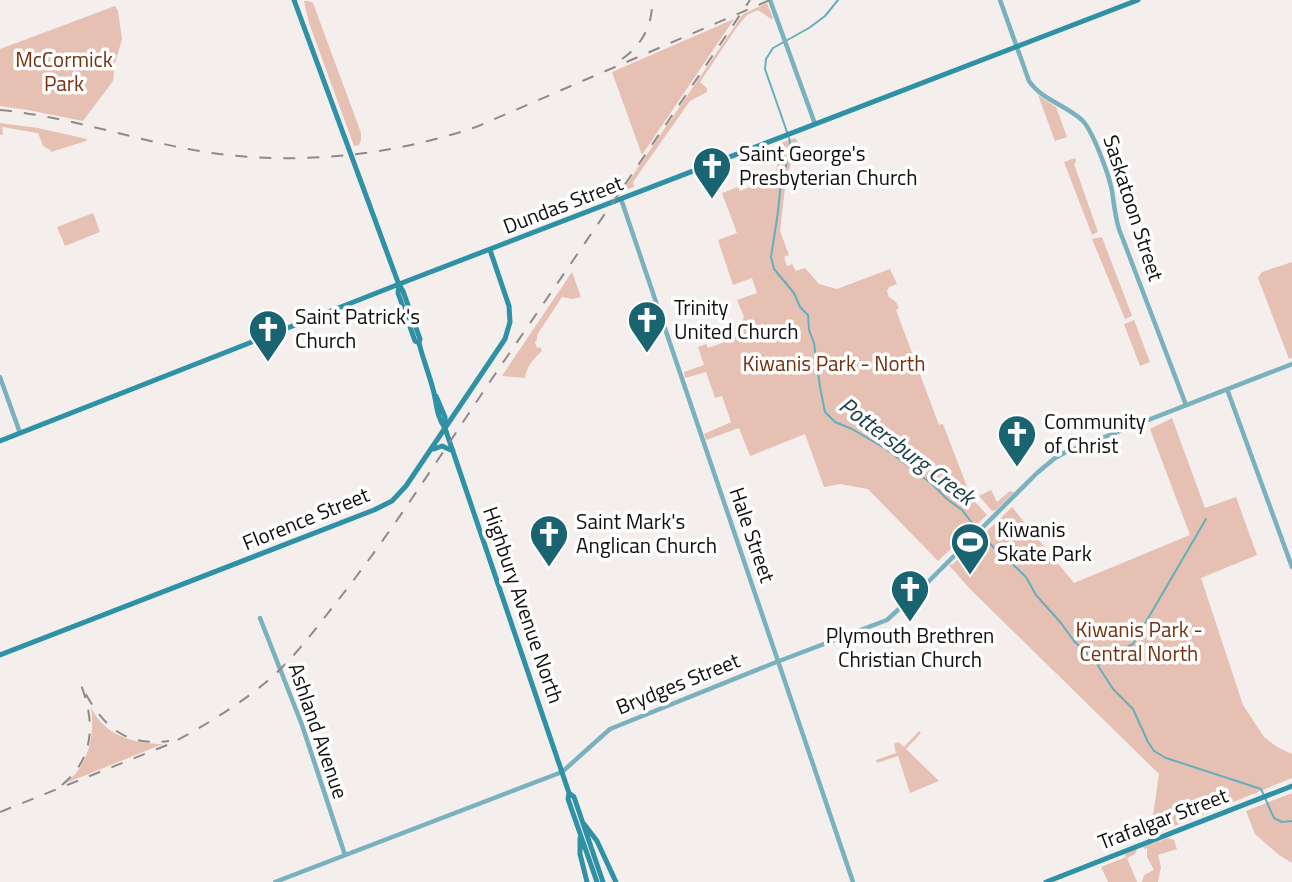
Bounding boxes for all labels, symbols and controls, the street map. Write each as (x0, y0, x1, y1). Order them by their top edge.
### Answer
park label: McCormick Park (15, 43, 113, 99)
street label: Saskatoon Street (1095, 131, 1173, 285)
place label: Saint George's Presbyterian Church (739, 137, 917, 193)
church icon: Saint George's Presbyterian Church (691, 145, 733, 200)
street label: Dundas Street (498, 166, 628, 242)
place label: Trinity United Church (674, 291, 798, 347)
church icon: Trinity United Church (626, 299, 668, 354)
place label: Saint Patrick's Church (295, 300, 420, 356)
church icon: Saint Patrick's Church (247, 308, 289, 363)
park label: Kiwanis Park - North (743, 347, 925, 379)
water label: Pottersburg Creek (832, 388, 985, 515)
place label: Community of Christ (1044, 405, 1146, 461)
church icon: Community of Christ (996, 413, 1038, 468)
street label: Florence Street (237, 478, 374, 558)
street label: Hale Street (722, 483, 784, 587)
street label: Highbury Avenue North (475, 502, 573, 708)
place label: Saint Mark's Anglican Church (576, 505, 717, 561)
church icon: Saint Mark's Anglican Church (528, 513, 570, 568)
place label: Kiwanis Skate Park (997, 513, 1092, 569)
sports icon: Kiwanis Skate Park (949, 521, 991, 576)
church icon: Plymouth Brethren Christian Church (889, 568, 931, 623)
park label: Kiwanis Park - Central North (1075, 613, 1203, 669)
place label: Plymouth Brethren Christian Church (826, 619, 994, 675)
street label: Brydges Street (611, 643, 745, 722)
street label: Ashland Avenue (281, 659, 357, 803)
street label: Trafalgar Street (1093, 778, 1233, 857)

